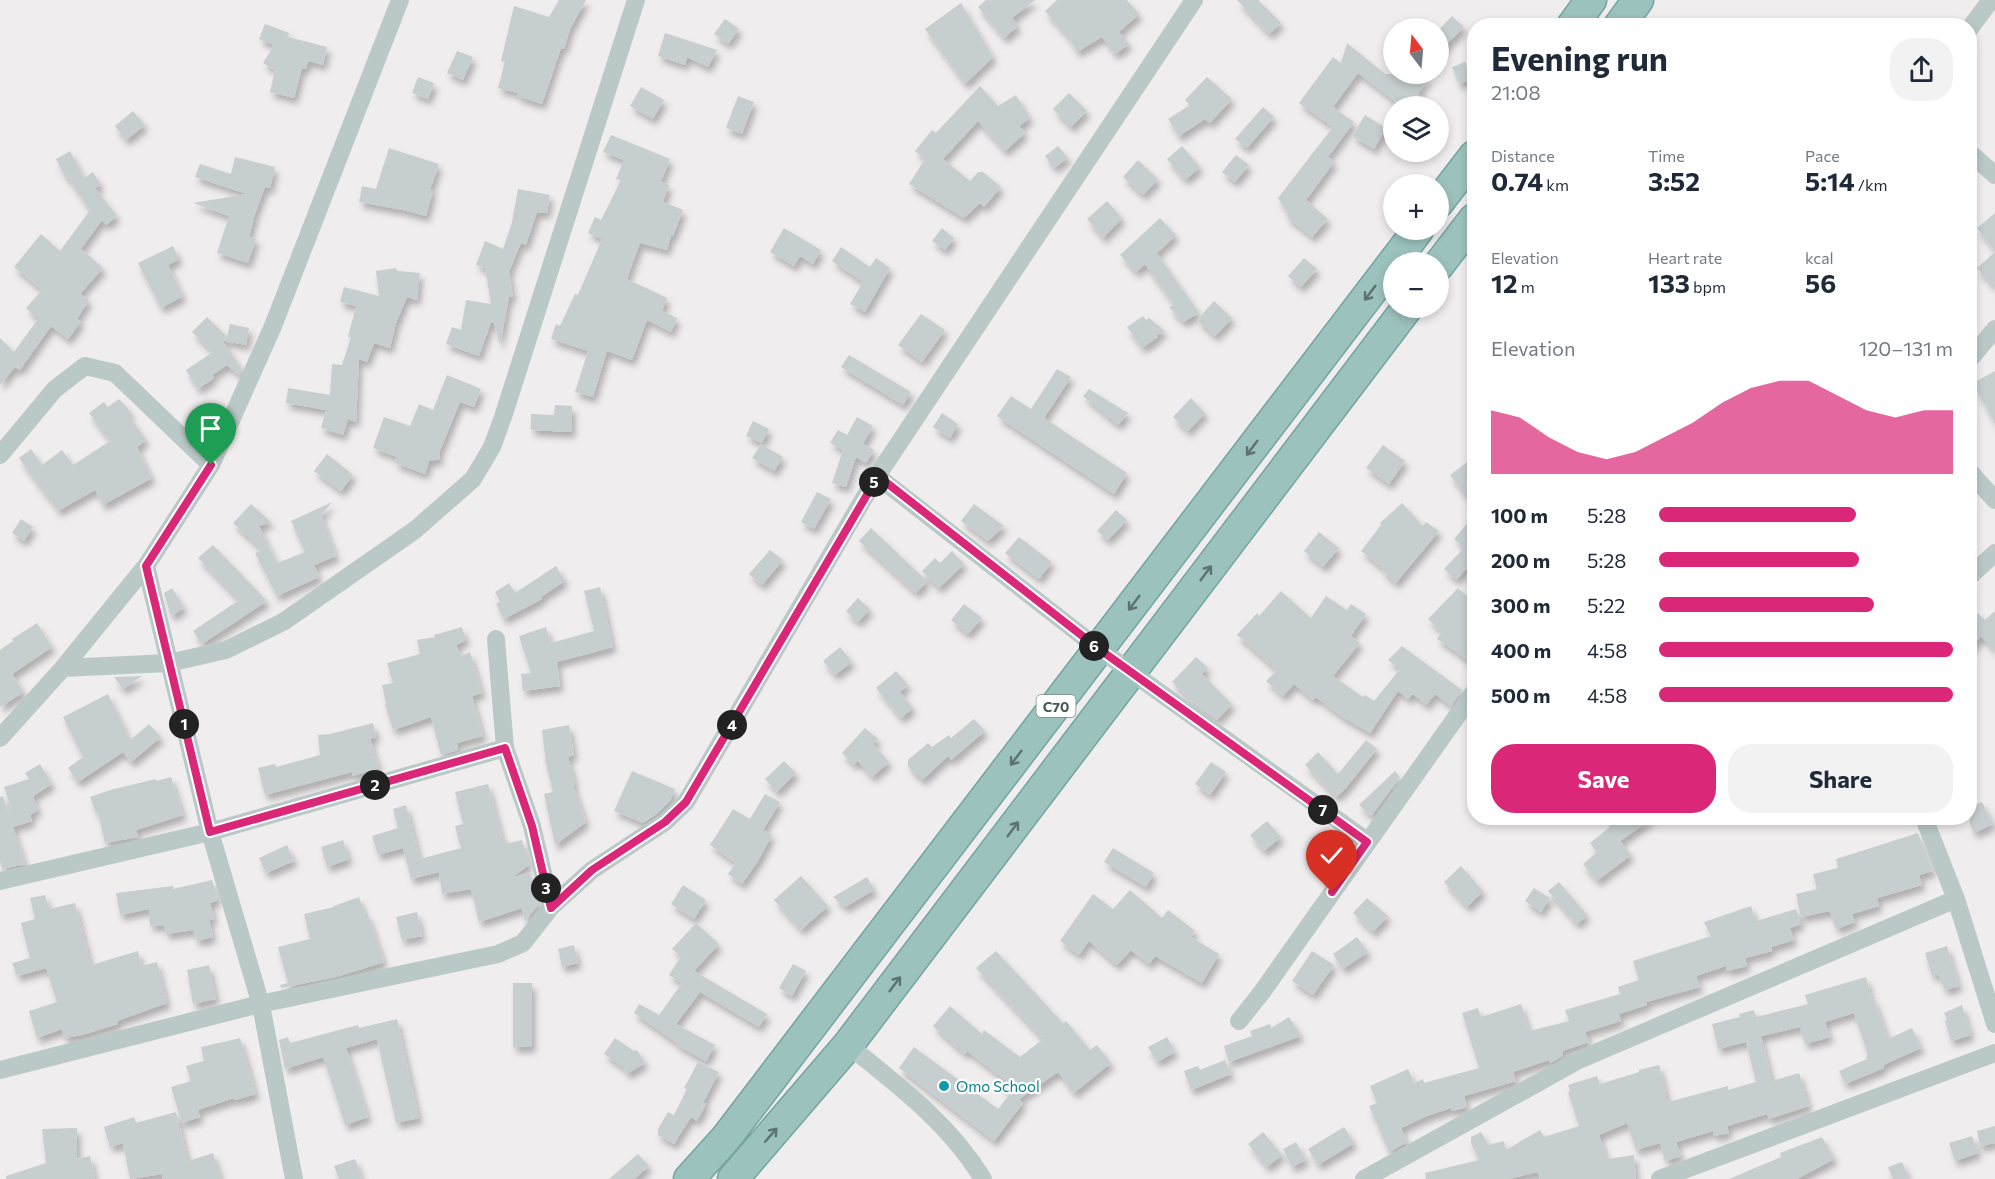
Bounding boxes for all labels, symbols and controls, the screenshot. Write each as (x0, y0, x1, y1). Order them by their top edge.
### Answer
north arrow (1383, 18, 1449, 84)
map controls (1383, 18, 1449, 318)
text: Evening run (1491, 37, 1668, 78)
button: share (1890, 38, 1953, 101)
text: 21:08 (1491, 80, 1541, 104)
button: layers (1383, 96, 1449, 162)
text: Distance (1491, 146, 1555, 165)
text: Time (1648, 146, 1685, 165)
text: Pace (1805, 146, 1840, 165)
text: 0.74 (1491, 165, 1543, 196)
text: 3:52 (1648, 165, 1700, 196)
text: 5:14 (1805, 165, 1855, 196)
button: + (1383, 174, 1449, 240)
text: km (1543, 175, 1569, 194)
text: /km (1855, 175, 1888, 194)
text: Elevation (1491, 248, 1559, 267)
text: Heart rate (1648, 248, 1722, 267)
text: kcal (1805, 248, 1834, 267)
button: − (1383, 252, 1449, 318)
text: 12 (1491, 267, 1518, 298)
text: 133 (1648, 267, 1690, 298)
text: 56 (1805, 267, 1836, 298)
text: m (1518, 277, 1535, 296)
text: bpm (1690, 277, 1726, 296)
one-way arrow (1364, 284, 1377, 300)
text: Elevation (1491, 336, 1576, 360)
text: 120–131 m (1859, 336, 1953, 360)
pin (185, 403, 236, 465)
icon: arrive (194, 412, 227, 445)
one-way arrow (1246, 440, 1259, 456)
pin: 5 (859, 467, 889, 497)
text: 5 (869, 472, 879, 491)
text: 100 m (1491, 503, 1548, 527)
text: 5:28 (1587, 503, 1626, 527)
text: 200 m (1491, 548, 1550, 572)
text: 5:28 (1587, 548, 1626, 572)
one-way arrow (1200, 565, 1213, 581)
text: 300 m (1491, 593, 1551, 617)
text: 5:22 (1587, 593, 1625, 617)
one-way arrow (1128, 595, 1141, 611)
pin: 6 (1079, 631, 1109, 661)
text: 6 (1089, 636, 1099, 655)
text: 400 m (1491, 638, 1551, 662)
text: 4:58 (1587, 638, 1627, 662)
text: 500 m (1491, 683, 1551, 707)
text: 4:58 (1587, 683, 1627, 707)
road number: C70 (1036, 695, 1076, 717)
pin: 1 (169, 709, 199, 739)
pin: 4 (717, 710, 747, 740)
text: 1 (180, 714, 188, 733)
text: 4 (727, 715, 737, 734)
button: Save (1491, 744, 1716, 813)
button: Share (1728, 744, 1953, 813)
one-way arrow (1009, 750, 1022, 766)
pin: 2 (360, 770, 390, 800)
text: 2 (370, 775, 380, 794)
pin: 7 (1308, 795, 1338, 825)
text: 7 (1319, 800, 1327, 819)
one-way arrow (1006, 821, 1019, 837)
pin (1306, 830, 1357, 892)
icon: check (1315, 839, 1348, 872)
pin: 3 (531, 873, 561, 903)
text: 3 (541, 878, 551, 897)
one-way arrow (888, 976, 901, 992)
place label: Omo School (956, 1077, 1040, 1095)
marker: Omo School (937, 1079, 951, 1093)
one-way arrow (764, 1128, 778, 1143)

